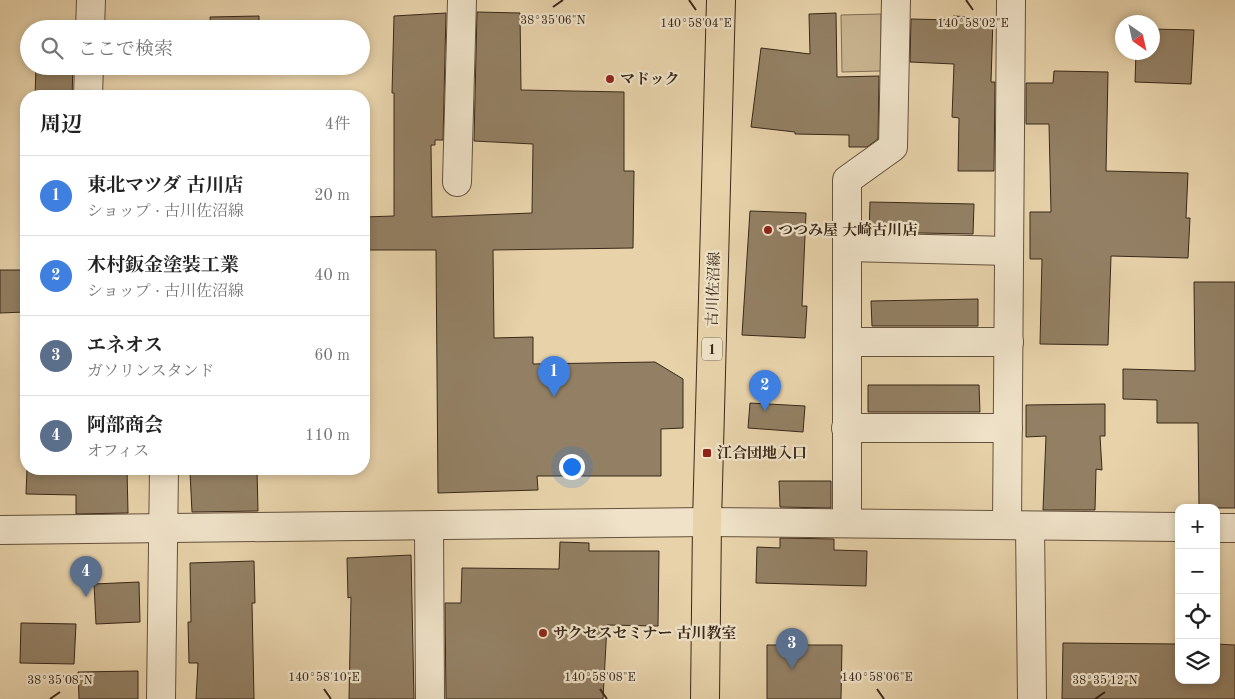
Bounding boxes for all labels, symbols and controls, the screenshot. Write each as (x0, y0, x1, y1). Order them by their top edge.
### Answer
text: 38°35'06"N (520, 14, 586, 27)
north arrow (1115, 15, 1160, 60)
text: 140°58'04"E (660, 17, 732, 30)
text: 140°58'02"E (937, 17, 1009, 30)
search box (20, 20, 370, 75)
icon: search (38, 34, 66, 62)
text: ここで検索 (78, 41, 173, 60)
place label: マドック (620, 72, 679, 88)
marker: マドック (604, 73, 616, 85)
text: 周辺 (40, 115, 82, 136)
text: 4件 (325, 117, 350, 133)
text: 東北マツダ 古川店 (87, 177, 244, 196)
text: 1 (51, 188, 61, 204)
text: 20 m (314, 188, 350, 204)
text: ショップ · 古川佐沼線 (87, 204, 244, 220)
place label: つつみ屋 大崎古川店 (778, 221, 917, 239)
marker: つつみ屋 大崎古川店 (762, 224, 774, 236)
street label: 古川佐沼線 (704, 251, 723, 327)
text: 木村鈑金塗装工業 (87, 257, 239, 276)
text: 2 (51, 268, 61, 284)
text: 40 m (314, 268, 350, 284)
text: ショップ · 古川佐沼線 (87, 284, 244, 300)
text: エネオス (87, 337, 163, 356)
road number: 1 (702, 338, 722, 360)
text: 3 (51, 348, 61, 364)
text: 60 m (314, 348, 350, 364)
pin: 1 (538, 356, 570, 397)
text: ガソリンスタンド (87, 364, 215, 380)
pin: 2 (749, 370, 781, 411)
text: 阿部商会 (87, 417, 163, 436)
text: 4 (51, 428, 61, 444)
text: 110 m (305, 428, 350, 444)
text: オフィス (87, 444, 149, 460)
place label: 江合団地入口 (717, 444, 807, 462)
marker: 江合団地入口 (701, 447, 713, 459)
your location (559, 454, 585, 480)
map controls (1175, 504, 1220, 684)
button: + (1175, 504, 1220, 549)
button: − (1175, 549, 1220, 594)
pin: 4 (70, 556, 102, 597)
button: locate (1175, 594, 1220, 639)
place label: サクセスセミナー 古川教室 (553, 625, 737, 642)
marker: サクセスセミナー 古川教室 (537, 627, 549, 639)
pin: 3 (776, 628, 808, 669)
button: layers (1175, 639, 1220, 684)
text: 140°58'10"E (288, 671, 360, 684)
text: 140°58'08"E (564, 671, 636, 684)
text: 140°58'06"E (841, 671, 913, 684)
text: 38°35'08"N (27, 674, 93, 687)
text: 38°35'12"N (1072, 674, 1138, 687)

